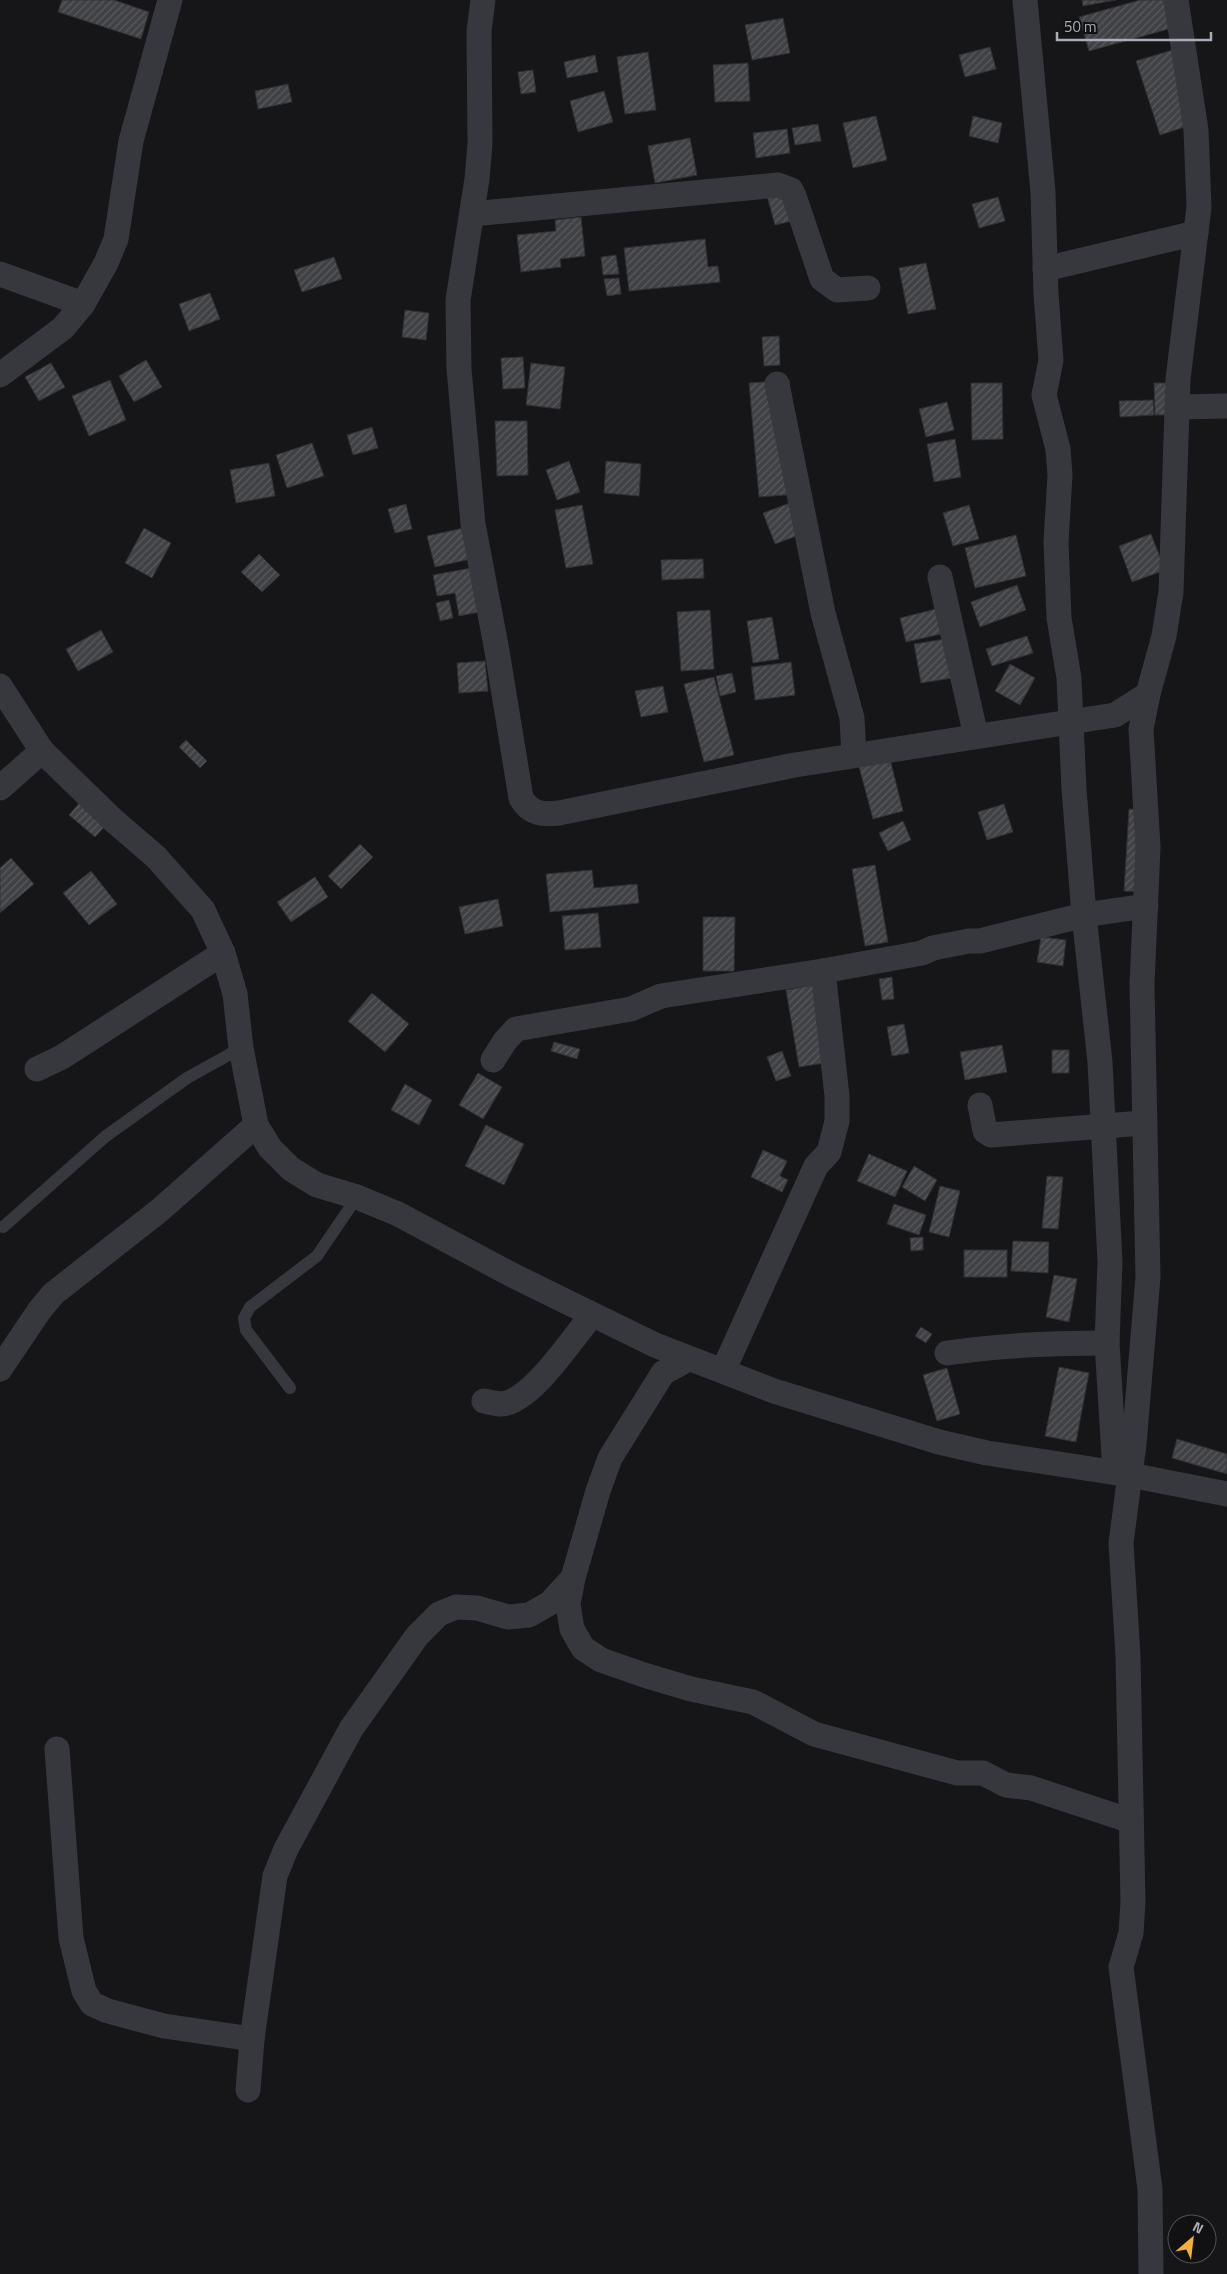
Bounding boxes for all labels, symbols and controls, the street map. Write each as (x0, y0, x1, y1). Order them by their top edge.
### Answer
scale bar (1057, 10, 1211, 42)
text: 50 m (1064, 15, 1097, 38)
north arrow (1167, 2214, 1217, 2264)
text: N (1189, 2216, 1208, 2239)

